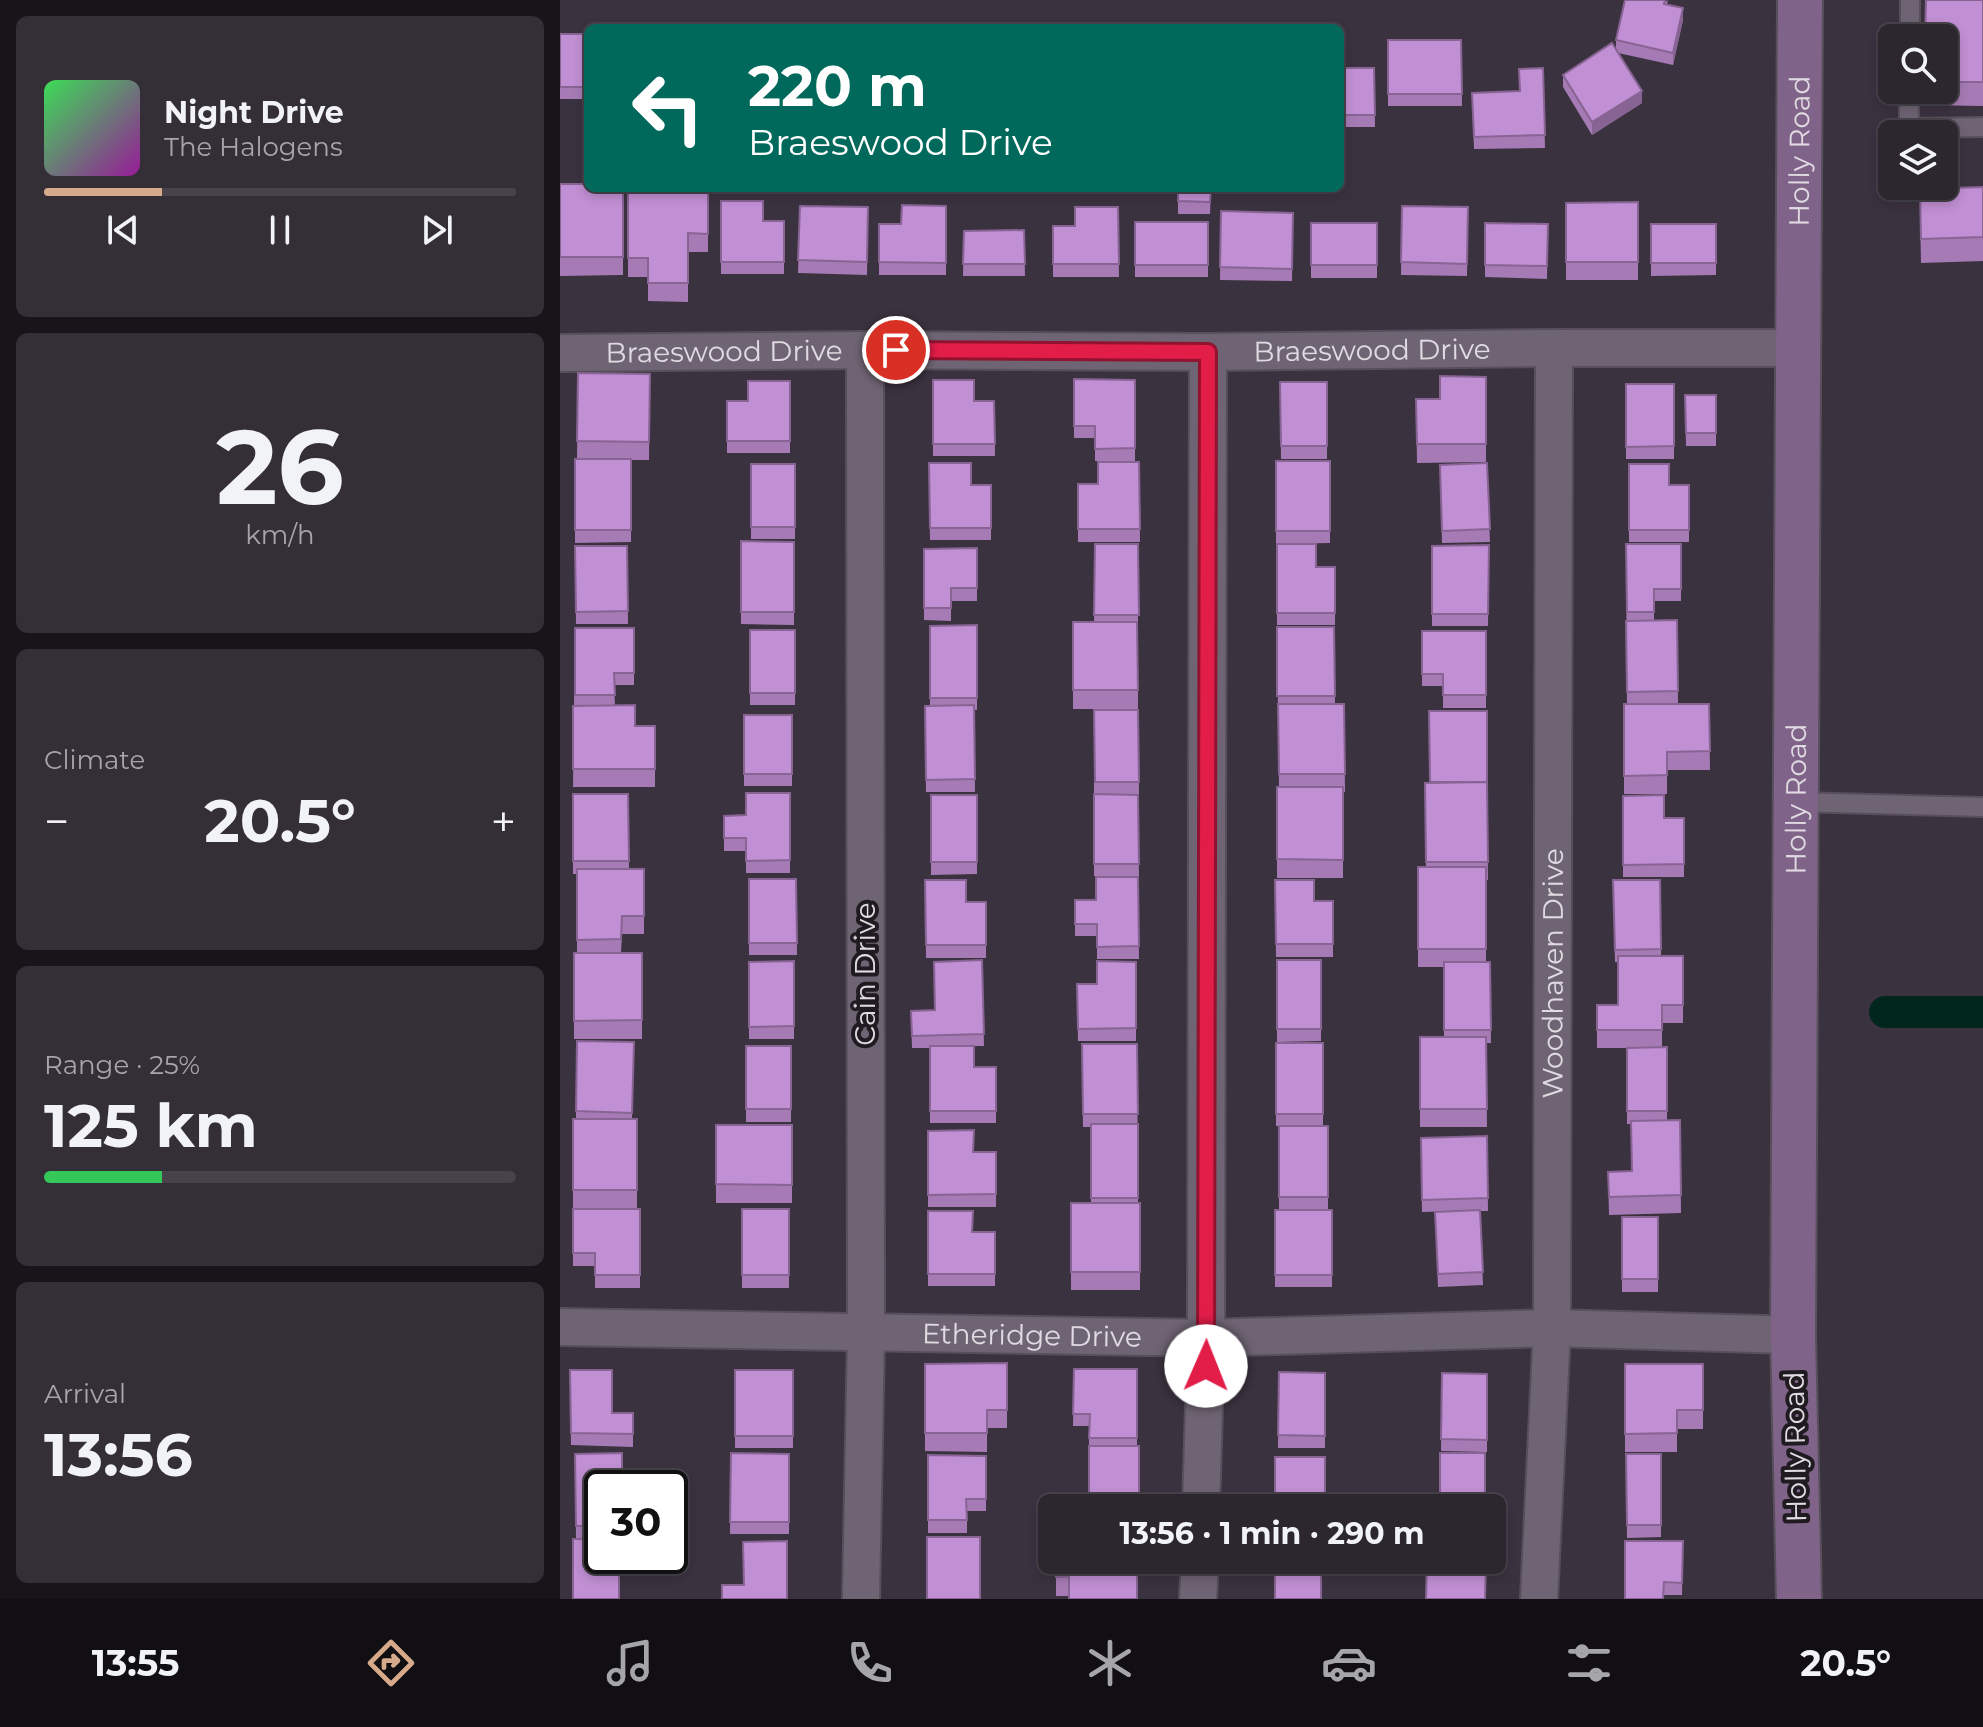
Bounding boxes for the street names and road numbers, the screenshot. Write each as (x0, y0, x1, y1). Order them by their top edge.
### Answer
street label: Holly Road (1782, 75, 1817, 227)
street label: Braeswood Drive (1253, 332, 1491, 368)
street label: Braeswood Drive (605, 333, 843, 370)
street label: Holly Road (1778, 723, 1813, 875)
street label: Woodhaven Drive (1535, 848, 1570, 1098)
street label: Cain Drive (848, 902, 882, 1046)
street label: Etheridge Drive (922, 1316, 1142, 1354)
street label: Holly Road (1777, 1371, 1813, 1523)

